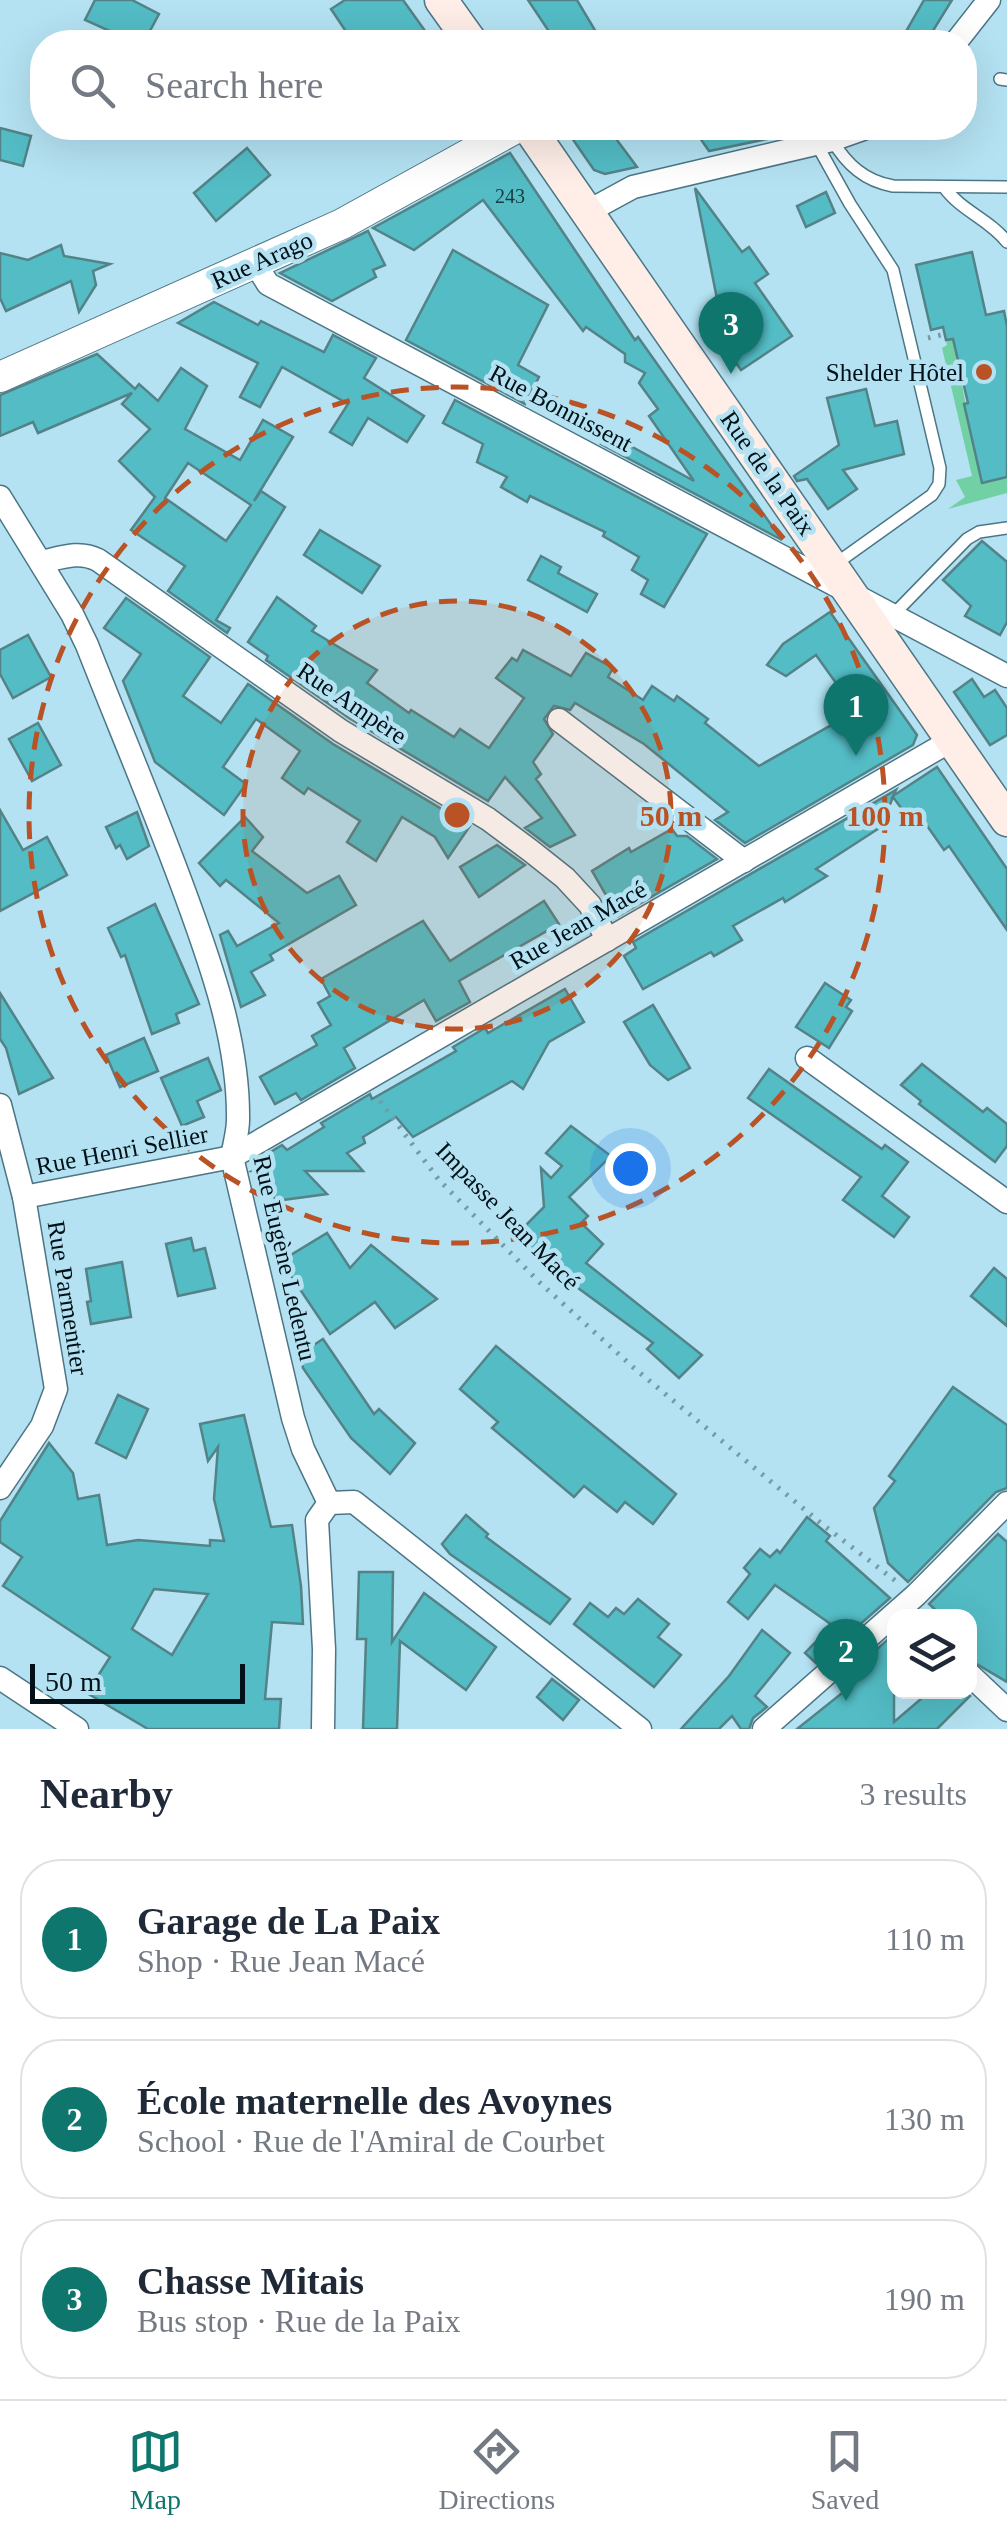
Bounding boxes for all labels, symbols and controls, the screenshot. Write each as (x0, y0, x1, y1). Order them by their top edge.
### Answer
search box (30, 30, 977, 140)
icon: search (65, 58, 120, 113)
text: Search here (145, 64, 323, 106)
house number: 243 (495, 185, 525, 207)
street label: Rue Arago (207, 226, 317, 294)
pin: 3 (698, 292, 764, 374)
street label: Rue Bonnissent (485, 359, 637, 457)
place label: Shelder Hôtel (826, 359, 964, 386)
marker: Shelder Hôtel (973, 361, 995, 383)
street label: Rue de la Paix (715, 406, 821, 541)
street label: Rue Ampère (292, 657, 412, 749)
pin: 1 (824, 674, 888, 756)
centre of rings (439, 797, 475, 833)
text: 50 m (640, 799, 702, 832)
text: 100 m (846, 799, 924, 832)
street label: Rue Jean Macé (505, 875, 651, 975)
street label: Rue Henri Sellier (34, 1120, 211, 1180)
street label: Impasse Jean Macé (431, 1137, 585, 1295)
your location (605, 1143, 656, 1194)
street label: Rue Eugène Ledentu (248, 1153, 322, 1364)
street label: Rue Parmentier (42, 1219, 94, 1378)
map controls (887, 1609, 977, 1699)
button: layers (887, 1609, 977, 1699)
pin: 2 (814, 1618, 878, 1701)
scale bar (30, 1659, 245, 1704)
text: 50 m (45, 1666, 102, 1697)
text: Nearby (40, 1771, 173, 1817)
text: 3 results (859, 1776, 967, 1812)
text: Garage de La Paix (137, 1900, 440, 1942)
text: 1 (67, 1921, 83, 1957)
text: 110 m (885, 1921, 965, 1957)
text: Shop · Rue Jean Macé (137, 1943, 425, 1979)
text: École maternelle des Avoynes (137, 2080, 612, 2122)
text: 2 (67, 2101, 83, 2137)
text: 130 m (884, 2101, 965, 2137)
text: School · Rue de l'Amiral de Courbet (137, 2123, 605, 2159)
text: Chasse Mitais (137, 2260, 364, 2302)
text: 3 (67, 2281, 83, 2317)
text: 190 m (884, 2281, 965, 2317)
text: Bus stop · Rue de la Paix (137, 2303, 461, 2339)
tab: Map (128, 2424, 183, 2516)
tab: Directions (438, 2424, 555, 2516)
tab: Saved (811, 2424, 879, 2516)

